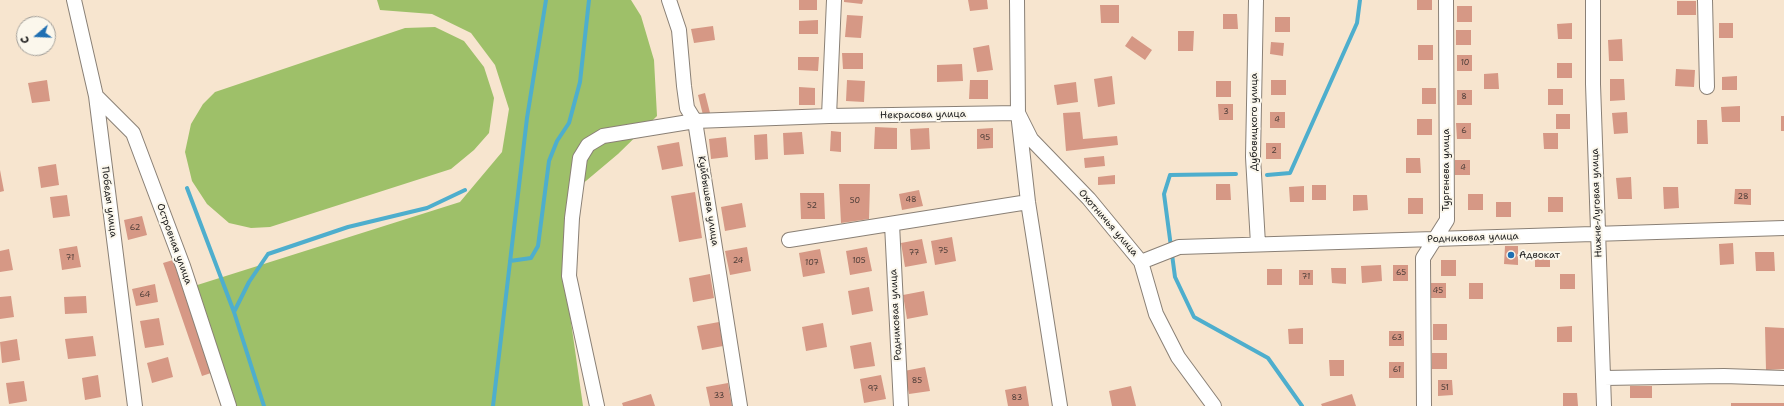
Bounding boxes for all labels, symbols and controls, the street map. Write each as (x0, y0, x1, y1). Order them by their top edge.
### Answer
north arrow (16, 16, 56, 56)
text: С (17, 34, 33, 45)
house number: 10 (1461, 58, 1469, 68)
street label: Дубовицкого улица (1248, 73, 1260, 171)
house number: 8 (1461, 92, 1467, 102)
house number: 3 (1223, 107, 1229, 117)
street label: Некрасова улица (880, 108, 966, 122)
house number: 4 (1274, 115, 1280, 125)
house number: 6 (1461, 126, 1467, 136)
street label: Тургенева улица (1440, 129, 1452, 211)
house number: 95 (980, 133, 990, 143)
house number: 2 (1271, 146, 1277, 156)
street label: Нижне-Луговая улица (1589, 148, 1605, 258)
street label: Куйбышева улица (695, 155, 721, 247)
house number: 4 (1460, 163, 1466, 173)
street label: Победы улица (99, 166, 119, 238)
street label: Охотничья улица (1076, 187, 1140, 259)
house number: 28 (1738, 192, 1748, 202)
house number: 48 (905, 195, 917, 205)
house number: 50 (850, 196, 860, 206)
house number: 52 (807, 201, 817, 211)
street label: Островная улица (154, 202, 194, 286)
house number: 62 (130, 223, 140, 233)
street label: Родниковая улица (1427, 230, 1519, 246)
house number: 75 (938, 246, 948, 256)
house number: 77 (909, 248, 919, 258)
place label: Адвокат (1519, 249, 1560, 261)
marker: Адвокат (1506, 250, 1516, 260)
house number: 71 (66, 253, 74, 263)
house number: 24 (733, 256, 743, 266)
house number: 105 (852, 256, 866, 266)
house number: 107 (805, 258, 819, 268)
house number: 65 (1396, 268, 1406, 278)
street label: Родниковая улица (888, 269, 904, 361)
house number: 71 (1302, 272, 1310, 282)
house number: 45 (1433, 286, 1443, 296)
house number: 64 (140, 290, 150, 300)
house number: 63 (1392, 333, 1402, 343)
house number: 61 (1393, 365, 1401, 375)
house number: 85 (912, 376, 922, 386)
house number: 51 (1441, 383, 1449, 393)
house number: 97 (868, 384, 878, 394)
house number: 33 (714, 391, 724, 401)
house number: 83 (1012, 393, 1022, 403)

